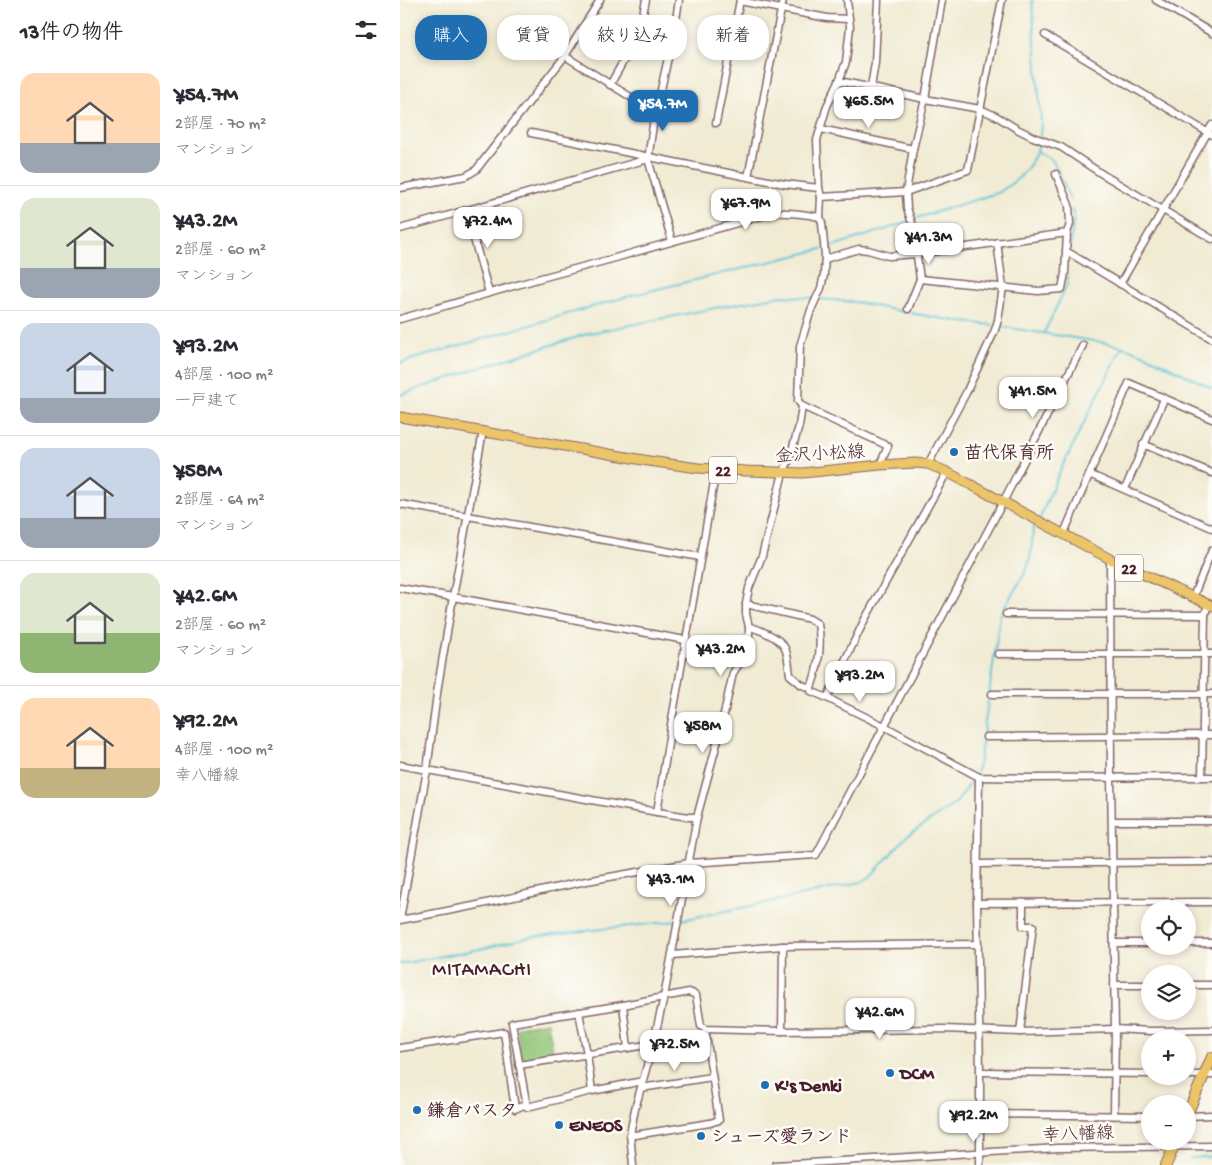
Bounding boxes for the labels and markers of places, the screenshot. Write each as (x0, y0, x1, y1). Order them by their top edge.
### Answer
pin: ¥65.5M (828, 86, 910, 129)
pin: ¥54.7M (622, 90, 704, 132)
pin: ¥67.9M (705, 188, 787, 231)
pin: ¥72.4M (447, 206, 529, 249)
pin: ¥41.3M (888, 222, 970, 265)
pin: ¥41.5M (992, 376, 1074, 419)
place label: 苗代保育所 (964, 443, 1054, 465)
marker: 苗代保育所 (948, 446, 960, 458)
pin: ¥43.2M (680, 634, 762, 677)
pin: ¥93.2M (819, 660, 901, 703)
pin: ¥58M (673, 712, 733, 754)
pin: ¥43.1M (630, 864, 712, 907)
pin: ¥42.6M (839, 998, 921, 1040)
pin: ¥72.5M (634, 1030, 716, 1072)
place label: DCM (898, 1065, 934, 1086)
marker: DCM (884, 1067, 896, 1079)
place label: K's Denki (774, 1077, 842, 1098)
marker: K's Denki (759, 1079, 771, 1091)
pin: ¥92.2M (933, 1100, 1015, 1143)
place label: 鎌倉パスタ (427, 1101, 517, 1123)
marker: 鎌倉パスタ (411, 1104, 423, 1116)
place label: ENEOS (569, 1117, 623, 1138)
marker: ENEOS (553, 1119, 565, 1131)
place label: シューズ愛ランド (711, 1127, 852, 1149)
marker: シューズ愛ランド (695, 1130, 707, 1142)

